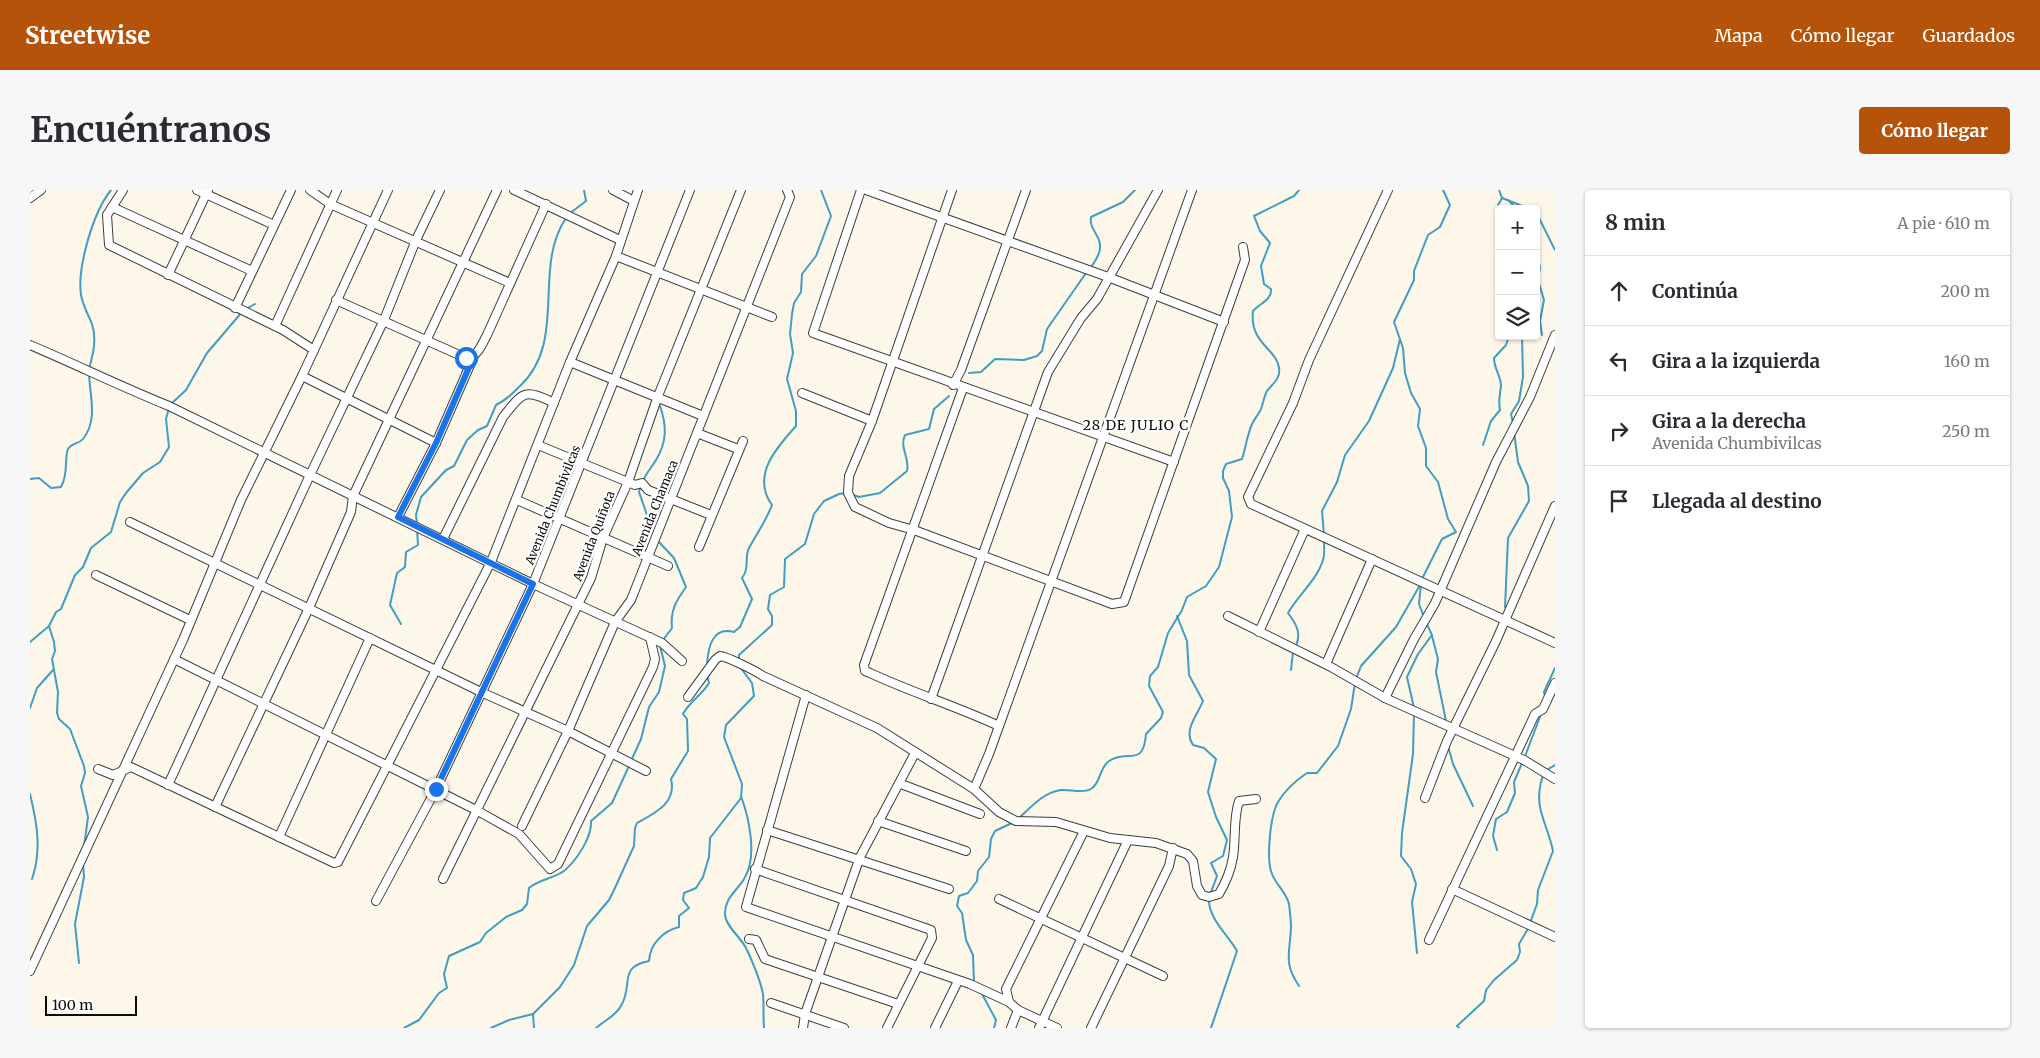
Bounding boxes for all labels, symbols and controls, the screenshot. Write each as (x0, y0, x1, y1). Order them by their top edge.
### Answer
text: Streetwise (25, 20, 150, 51)
text: Mapa (1714, 24, 1763, 47)
text: Cómo llegar (1791, 24, 1894, 47)
text: Guardados (1922, 24, 2015, 47)
button: Cómo llegar (1859, 107, 2010, 154)
text: Encuéntranos (30, 108, 271, 152)
map controls (1495, 205, 1540, 340)
button: + (1495, 205, 1540, 250)
text: 8 min (1605, 209, 1666, 236)
text: A pie · 610 m (1897, 213, 1990, 233)
button: − (1495, 250, 1540, 295)
icon: ahead (1605, 277, 1633, 305)
text: Continúa (1652, 279, 1738, 303)
text: 200 m (1940, 281, 1990, 301)
button: layers (1495, 295, 1540, 340)
route start (455, 347, 478, 370)
icon: left (1605, 347, 1633, 375)
text: Gira a la izquierda (1652, 349, 1820, 373)
text: 160 m (1944, 351, 1990, 371)
text: Gira a la derecha (1652, 409, 1806, 433)
district label: 28 DE JULIO C (1083, 416, 1189, 434)
icon: right (1605, 417, 1633, 445)
text: 250 m (1942, 421, 1990, 441)
text: Avenida Chumbivilcas (1652, 433, 1822, 453)
street label: Avenida Chumbivilcas (521, 443, 583, 568)
street label: Avenida Chamaca (628, 457, 681, 559)
icon: arrive (1605, 487, 1633, 515)
street label: Avenida Quiñota (569, 488, 618, 584)
text: Llegada al destino (1652, 489, 1822, 513)
route end (425, 778, 448, 801)
scale bar (45, 993, 138, 1016)
text: 100 m (52, 996, 93, 1014)

